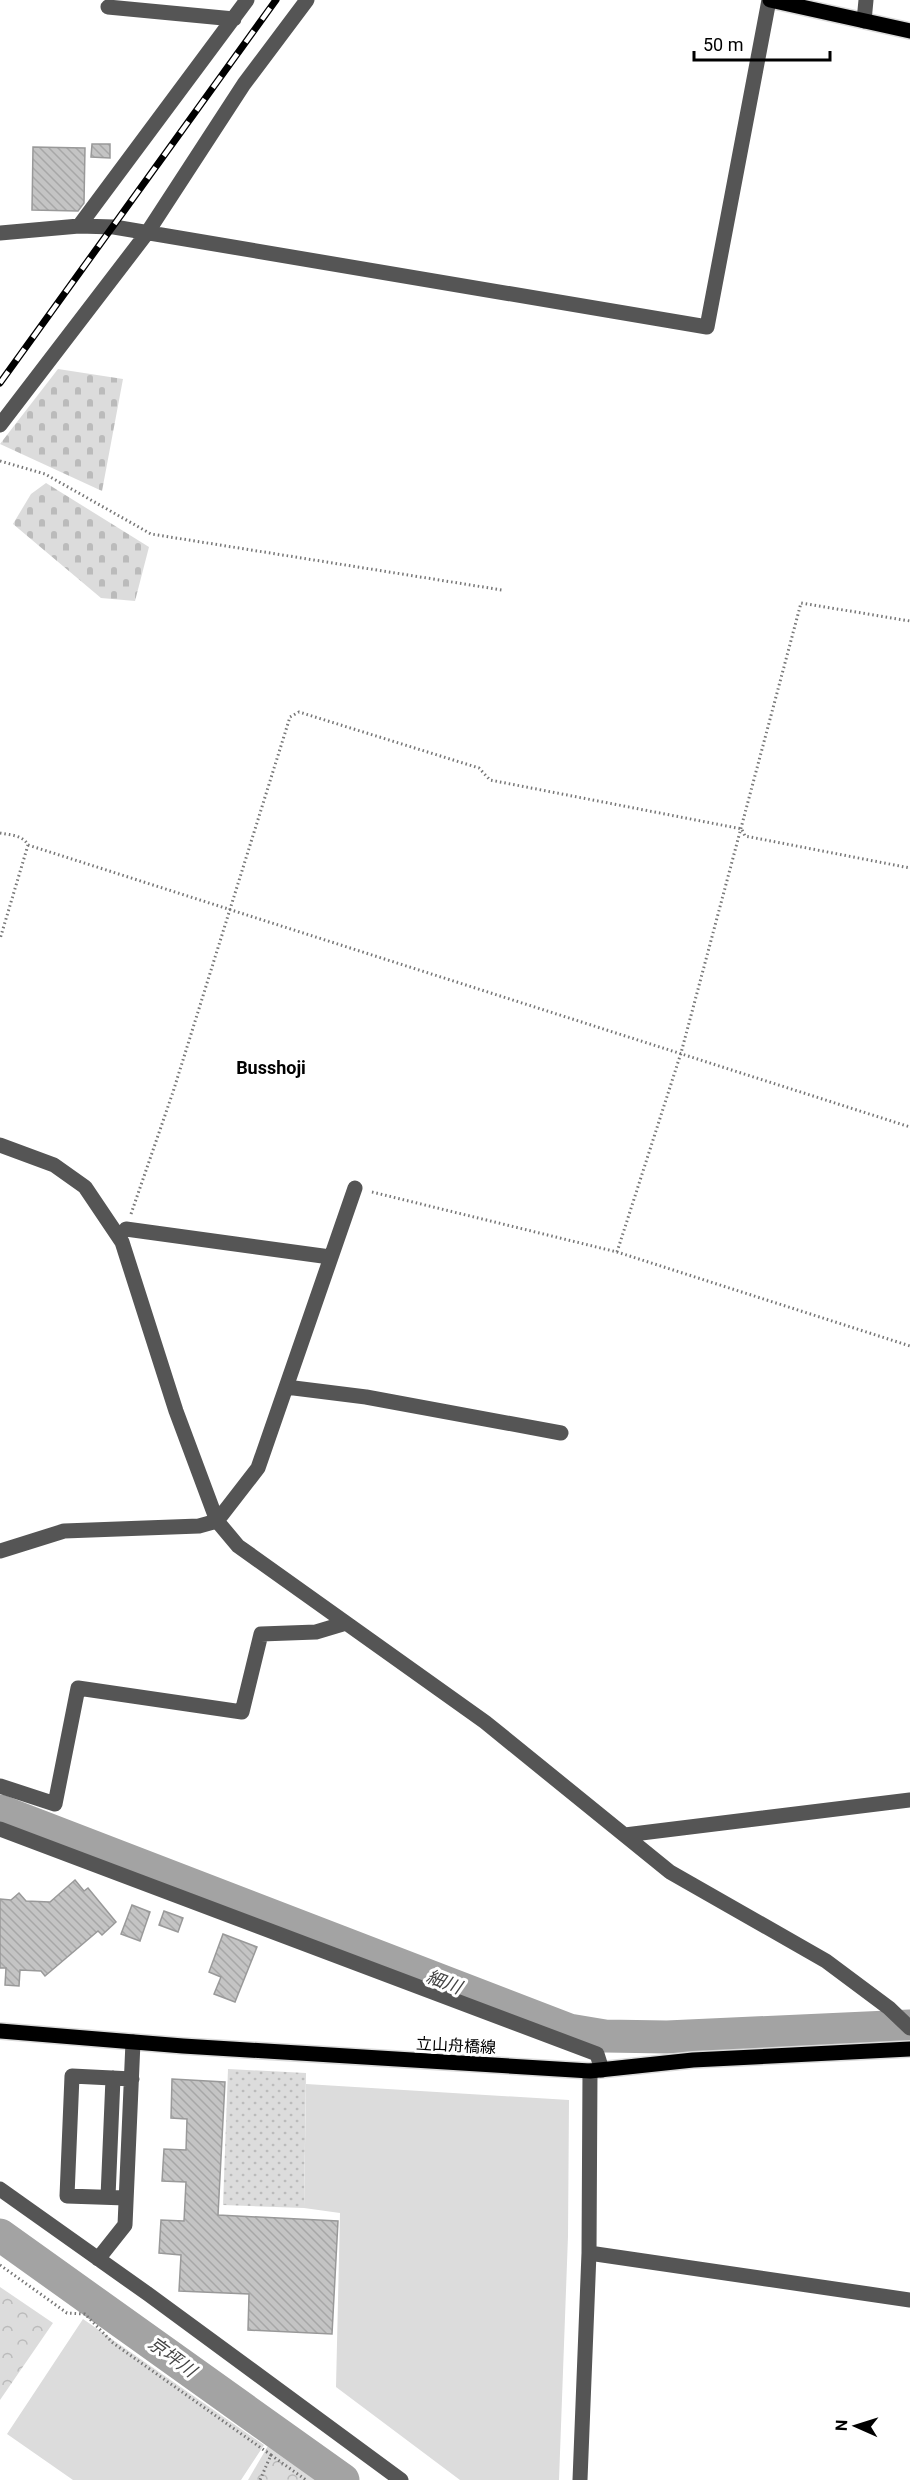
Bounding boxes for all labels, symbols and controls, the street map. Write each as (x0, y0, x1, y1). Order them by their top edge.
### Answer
scale bar (694, 24, 830, 62)
text: 50 m (703, 34, 743, 55)
district label: Busshoji (236, 1057, 306, 1078)
water label: 細川 (424, 1965, 467, 1999)
street label: 立山舟橋線 (416, 2034, 496, 2057)
water label: 京坪川 (144, 2332, 202, 2382)
north arrow (826, 2396, 886, 2456)
text: N (832, 2419, 851, 2431)

